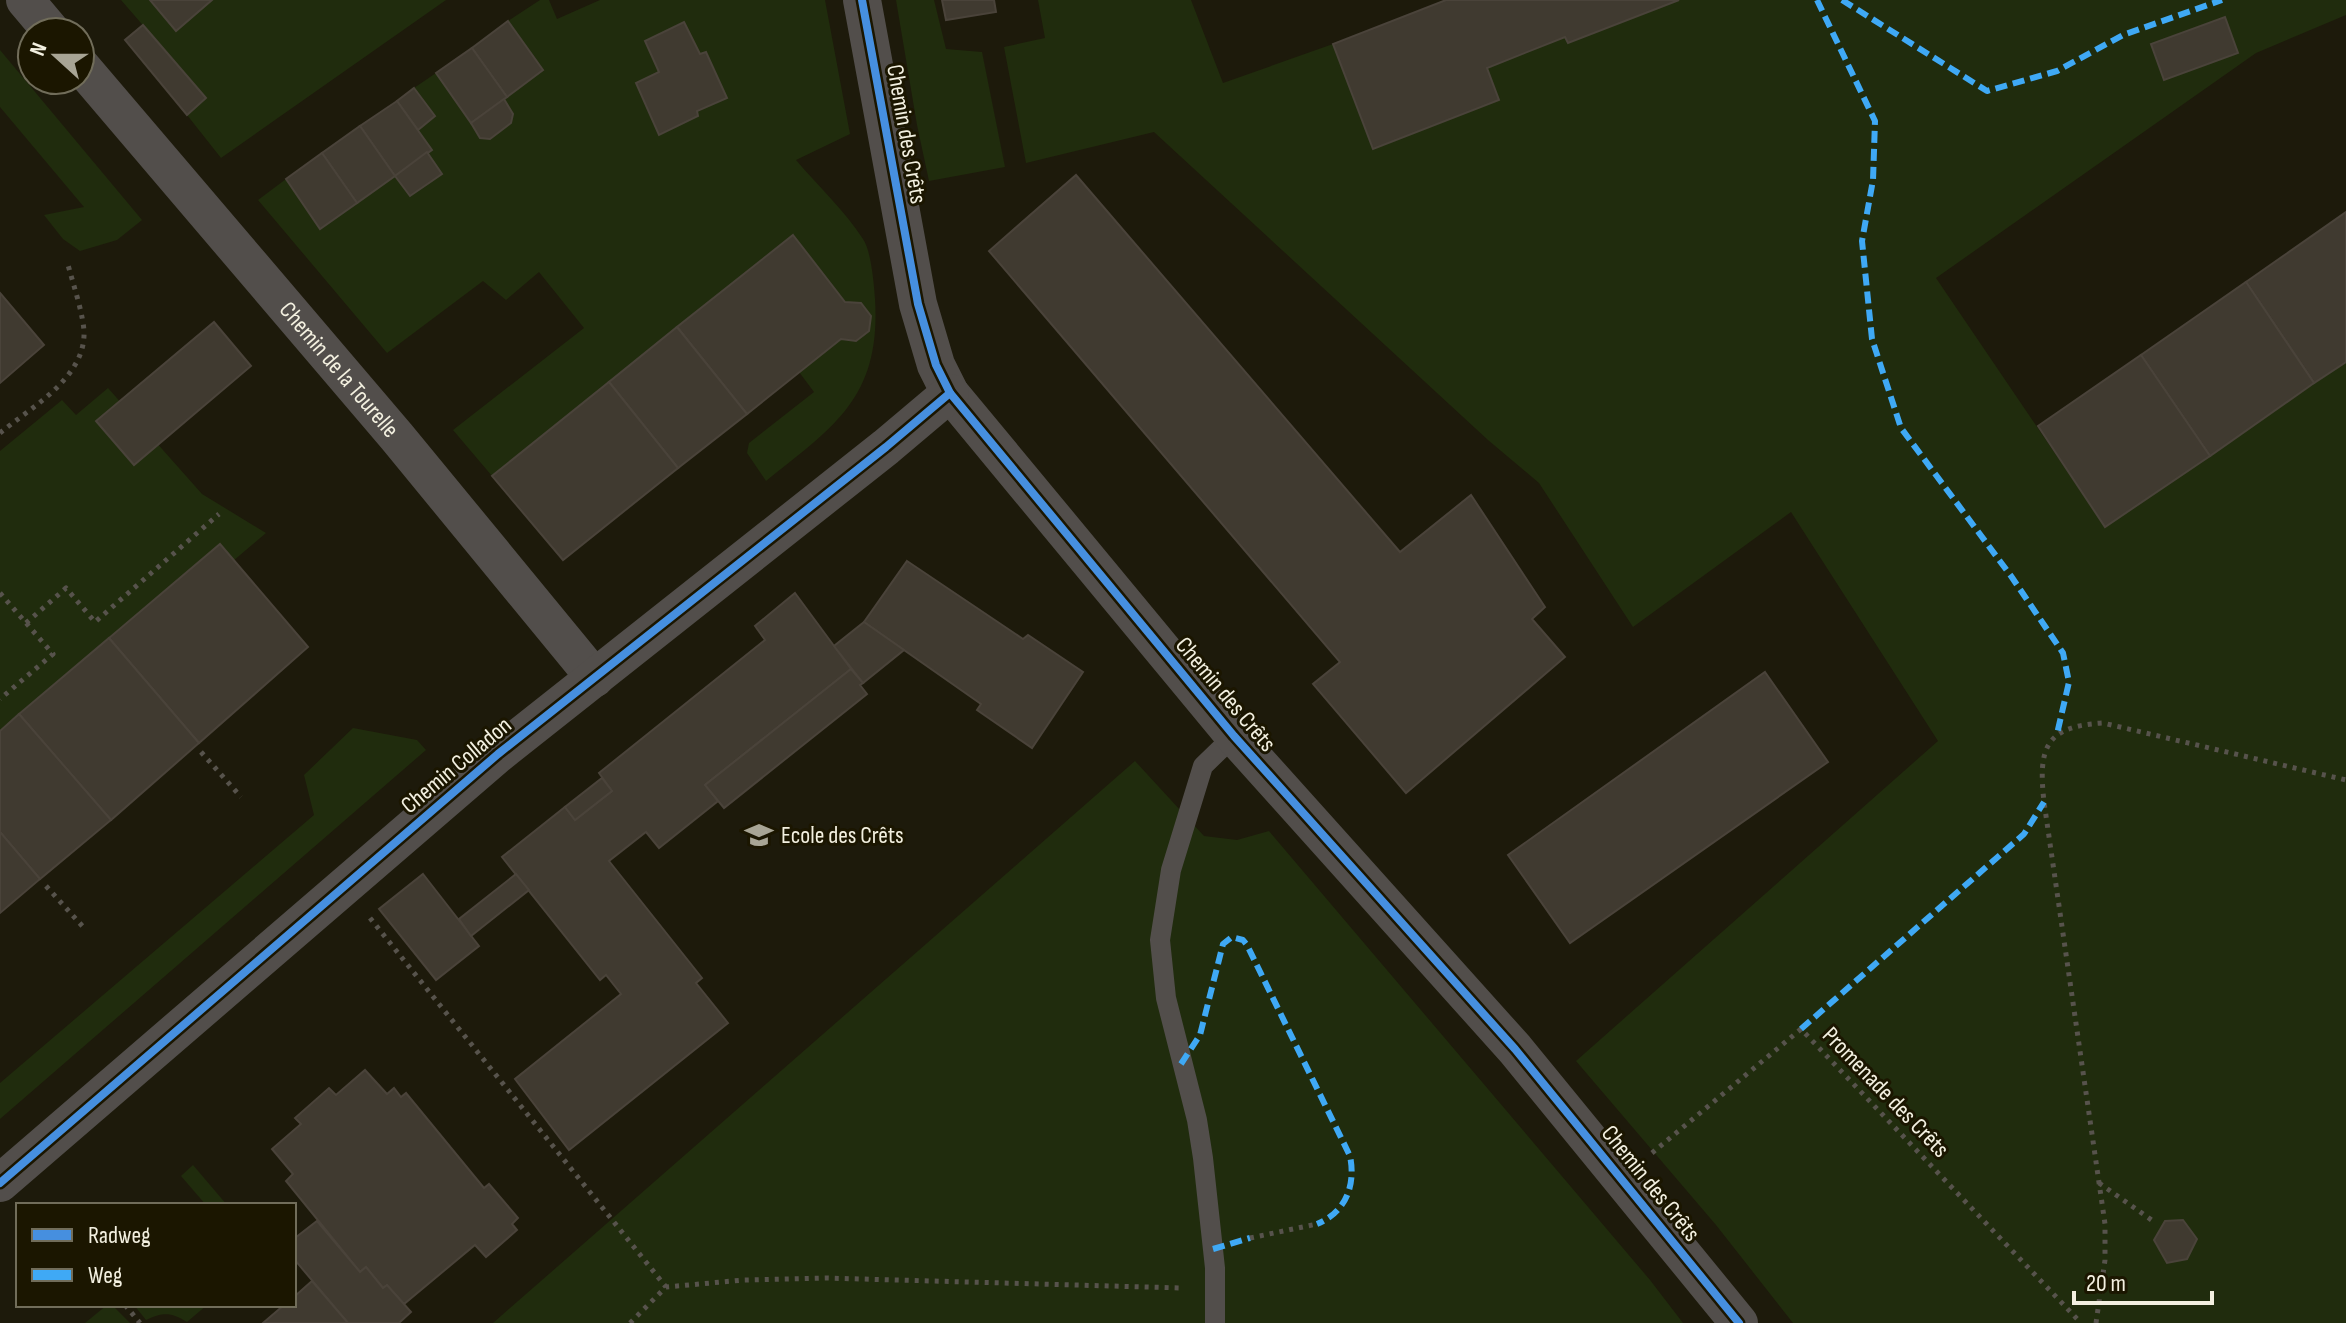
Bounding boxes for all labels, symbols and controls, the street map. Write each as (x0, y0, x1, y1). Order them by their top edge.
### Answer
north arrow (16, 16, 96, 96)
text: N (24, 39, 53, 60)
street label: Chemin des Crêts (880, 62, 933, 206)
street label: Chemin de la Tourelle (273, 296, 405, 444)
street label: Chemin des Crêts (1169, 631, 1282, 758)
street label: Chemin Colladon (395, 711, 517, 820)
school or university icon: Ecole des Crêts (744, 820, 774, 850)
place label: Ecole des Crêts (781, 821, 904, 850)
street label: Promenade des Crêts (1816, 1021, 1955, 1164)
street label: Chemin des Crêts (1595, 1119, 1706, 1247)
legend (16, 1203, 296, 1307)
text: Radweg (88, 1221, 151, 1250)
scale bar (2074, 1255, 2212, 1305)
text: Weg (88, 1261, 122, 1290)
text: 20 m (2086, 1269, 2126, 1298)

